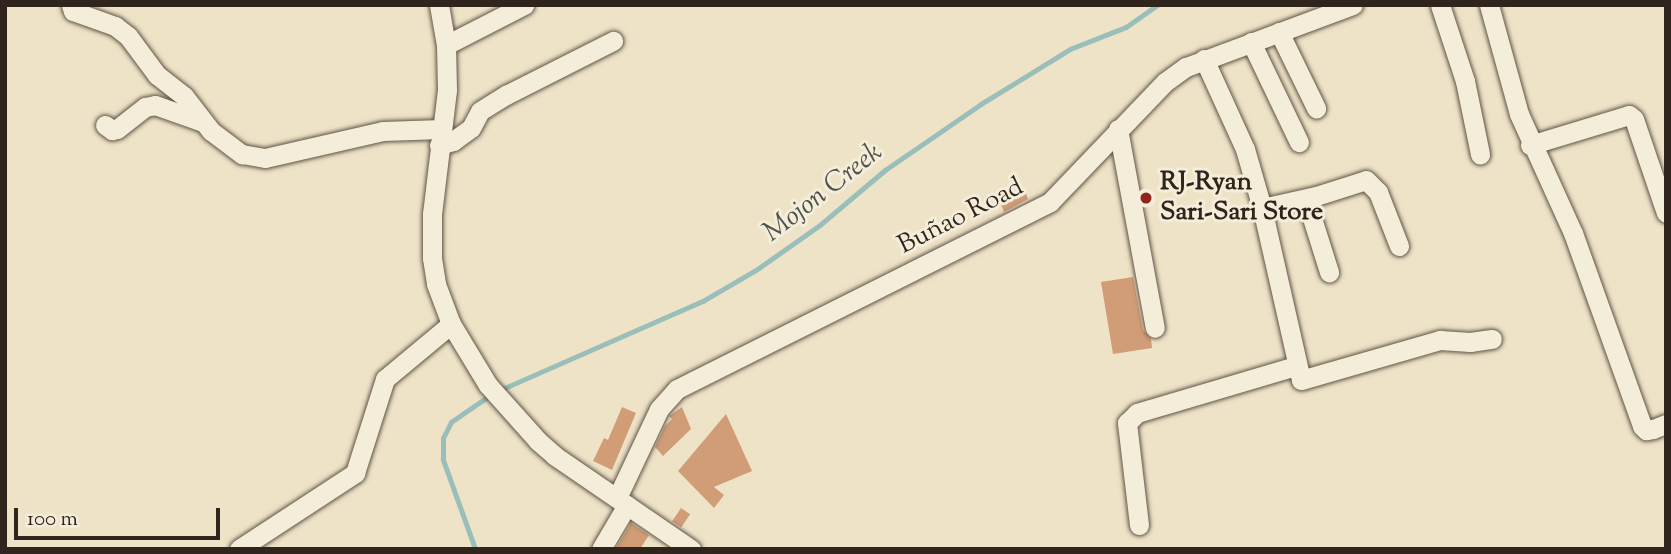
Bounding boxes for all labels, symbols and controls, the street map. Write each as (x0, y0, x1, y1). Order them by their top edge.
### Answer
water label: Mojon Creek (757, 136, 889, 250)
place label: RJ-Ryan Sari-Sari Store (1160, 167, 1323, 228)
street label: Buñao Road (893, 172, 1029, 262)
marker: RJ-Ryan Sari-Sari Store (1138, 190, 1154, 206)
scale bar (18, 494, 224, 538)
text: 100 m (27, 505, 78, 535)

